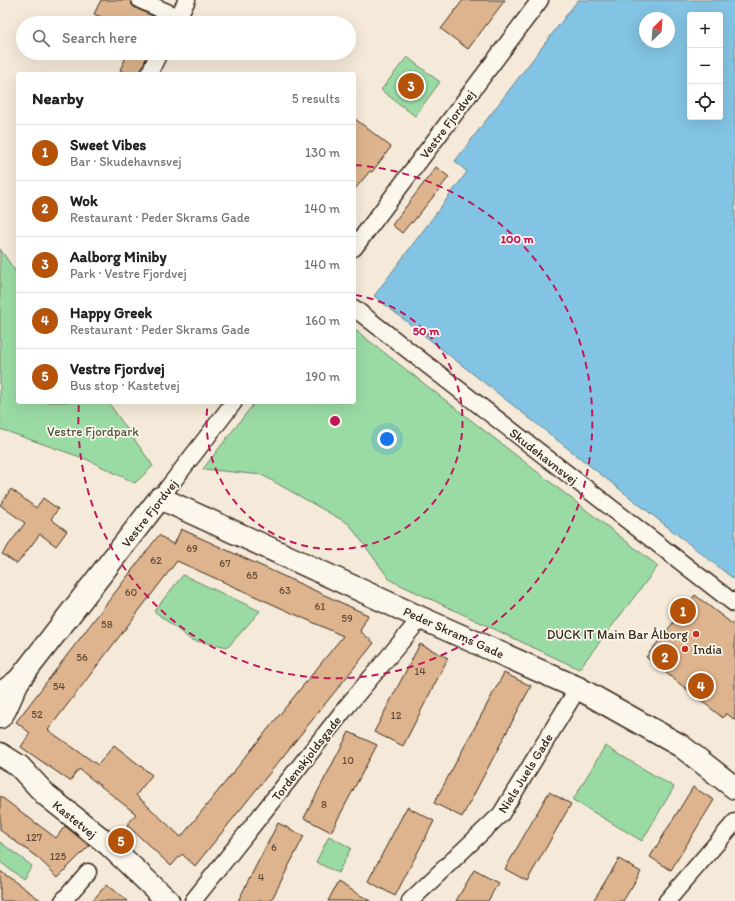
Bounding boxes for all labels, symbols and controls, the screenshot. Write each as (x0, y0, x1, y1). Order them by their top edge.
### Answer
north arrow (639, 12, 675, 48)
map controls (687, 12, 723, 120)
button: + (687, 12, 723, 48)
search box (16, 16, 356, 60)
icon: search (30, 27, 52, 49)
text: Search here (62, 29, 137, 47)
button: − (687, 48, 723, 84)
pin: 3 (398, 71, 424, 101)
button: locate (687, 84, 723, 120)
street label: Vestre Fjordvej (417, 87, 478, 162)
text: Nearby (32, 88, 84, 108)
text: 5 results (292, 91, 340, 106)
text: Sweet Vibes (70, 136, 146, 154)
text: 1 (42, 145, 48, 160)
text: 130 m (305, 145, 340, 160)
text: Bar · Skudehavnsvej (70, 154, 182, 169)
text: Wok (70, 192, 98, 210)
text: 2 (42, 201, 48, 216)
text: 140 m (304, 201, 340, 216)
text: Restaurant · Peder Skrams Gade (70, 210, 250, 225)
text: 100 m (500, 232, 534, 246)
text: Aalborg Miniby (70, 248, 166, 266)
text: 3 (41, 257, 49, 272)
text: 140 m (304, 257, 340, 272)
text: Park · Vestre Fjordvej (70, 266, 187, 281)
text: Happy Greek (70, 304, 152, 322)
text: 4 (41, 313, 49, 328)
text: 160 m (305, 313, 340, 328)
text: Restaurant · Peder Skrams Gade (70, 322, 250, 337)
text: 50 m (413, 324, 440, 338)
text: Vestre Fjordvej (70, 360, 165, 378)
text: 5 (42, 369, 48, 384)
text: 190 m (305, 369, 340, 384)
text: Bus stop · Kastetvej (70, 378, 180, 393)
centre of rings (328, 414, 342, 428)
park label: Vestre Fjordpark (47, 424, 139, 439)
street label: Skudehavnsvej (507, 425, 581, 488)
your location (377, 429, 397, 449)
street label: Vestre Fjordvej (118, 476, 181, 550)
house number: 69 (186, 542, 198, 555)
house number: 62 (150, 554, 162, 567)
house number: 67 (219, 557, 231, 570)
house number: 65 (246, 569, 258, 582)
house number: 63 (279, 584, 291, 597)
house number: 60 (125, 586, 138, 599)
pin: 1 (670, 596, 696, 626)
house number: 61 (315, 600, 325, 613)
street label: Peder Skrams Gade (401, 604, 506, 661)
house number: 59 (341, 612, 353, 625)
house number: 58 (101, 618, 113, 631)
place label: DUCK IT Main Bar Ålborg (547, 627, 688, 642)
marker: DUCK IT Main Bar Ålborg (691, 629, 701, 639)
pin: 2 (652, 642, 678, 672)
place label: India (693, 642, 722, 657)
marker: India (680, 644, 690, 654)
house number: 56 (76, 651, 88, 664)
house number: 14 (414, 665, 426, 678)
pin: 4 (688, 671, 714, 701)
house number: 54 (53, 680, 66, 693)
house number: 52 (31, 708, 43, 721)
house number: 12 (391, 709, 402, 722)
street label: Tordenskjoldsgade (269, 713, 344, 804)
street label: Niels Juels Gade (495, 731, 556, 816)
house number: 10 (342, 754, 354, 767)
street label: Kastetvej (50, 797, 100, 842)
house number: 8 (321, 798, 327, 811)
pin: 5 (108, 826, 134, 856)
house number: 127 (26, 831, 43, 844)
house number: 6 (271, 841, 277, 854)
house number: 125 (50, 850, 67, 863)
house number: 4 (258, 871, 265, 884)

